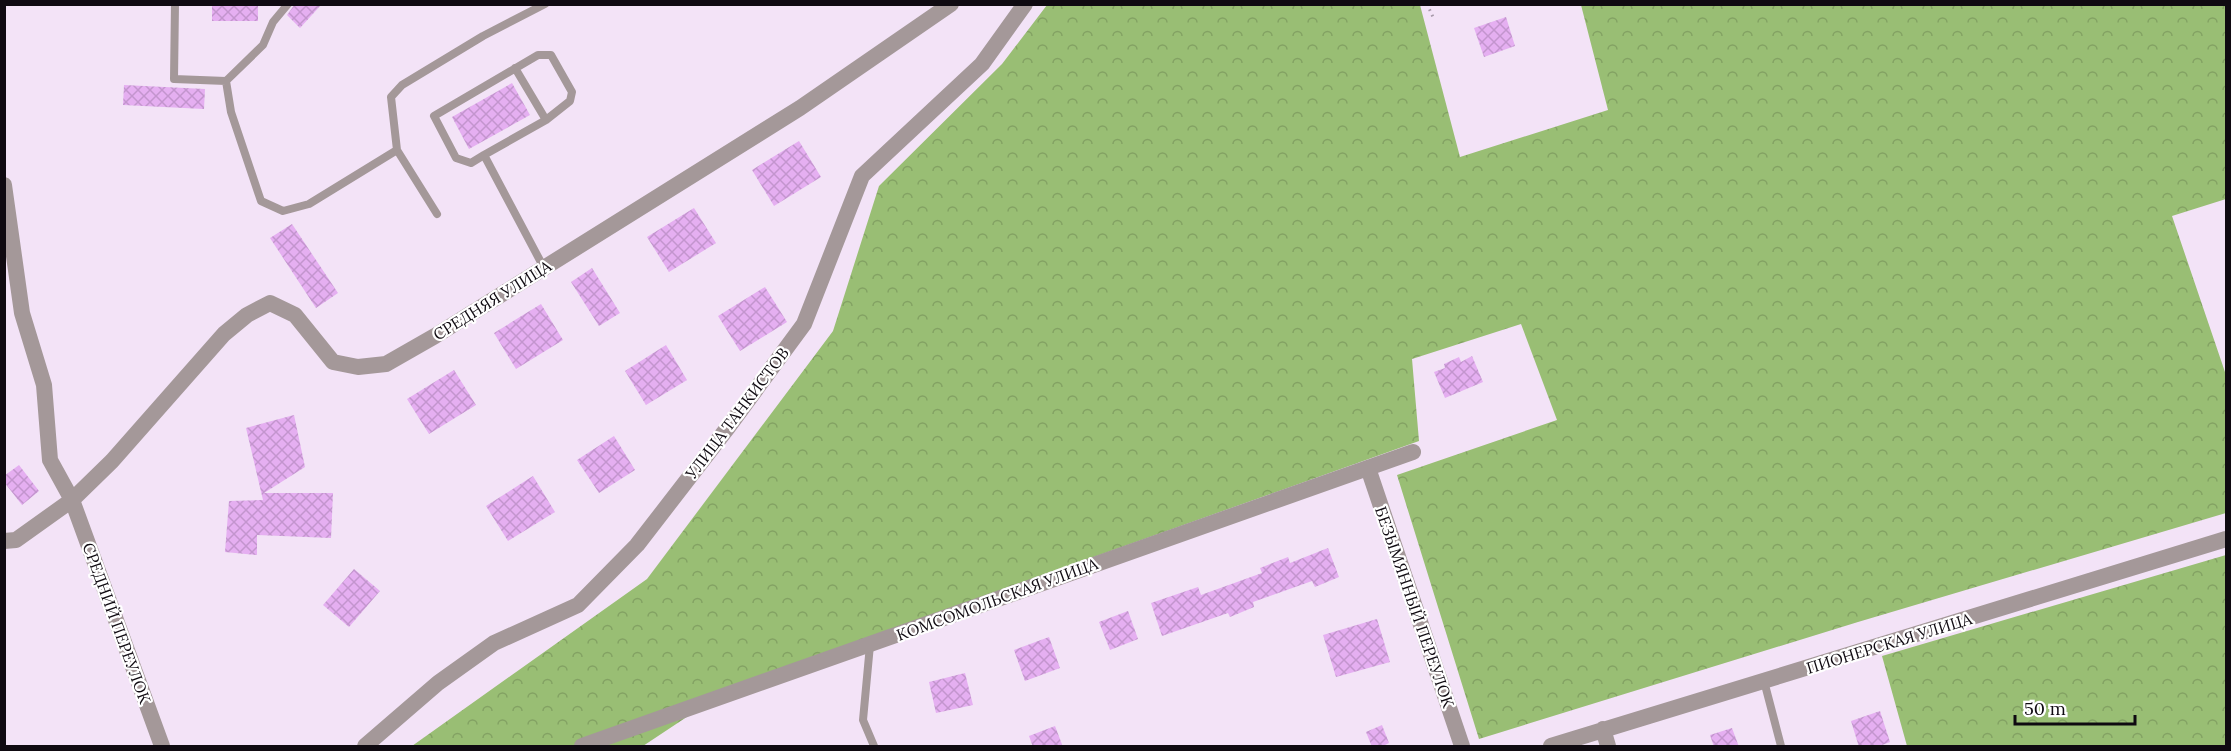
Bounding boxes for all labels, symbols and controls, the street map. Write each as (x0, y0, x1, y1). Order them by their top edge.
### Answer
street label: СРЕДНЯЯ УЛИЦА (429, 255, 556, 344)
street label: УЛИЦА ТАНКИСТОВ (680, 343, 793, 484)
street label: БЕЗЫМЯННЫЙ ПЕРЕУЛОК (1371, 504, 1459, 710)
street label: СРЕДНИЙ ПЕРЕУЛОК (79, 540, 155, 706)
street label: КОМСОМОЛЬСКАЯ УЛИЦА (894, 553, 1101, 645)
street label: ПИОНЕРСКАЯ УЛИЦА (1804, 608, 1975, 678)
scale bar (2015, 688, 2135, 726)
text: 50 m (2024, 697, 2066, 720)

